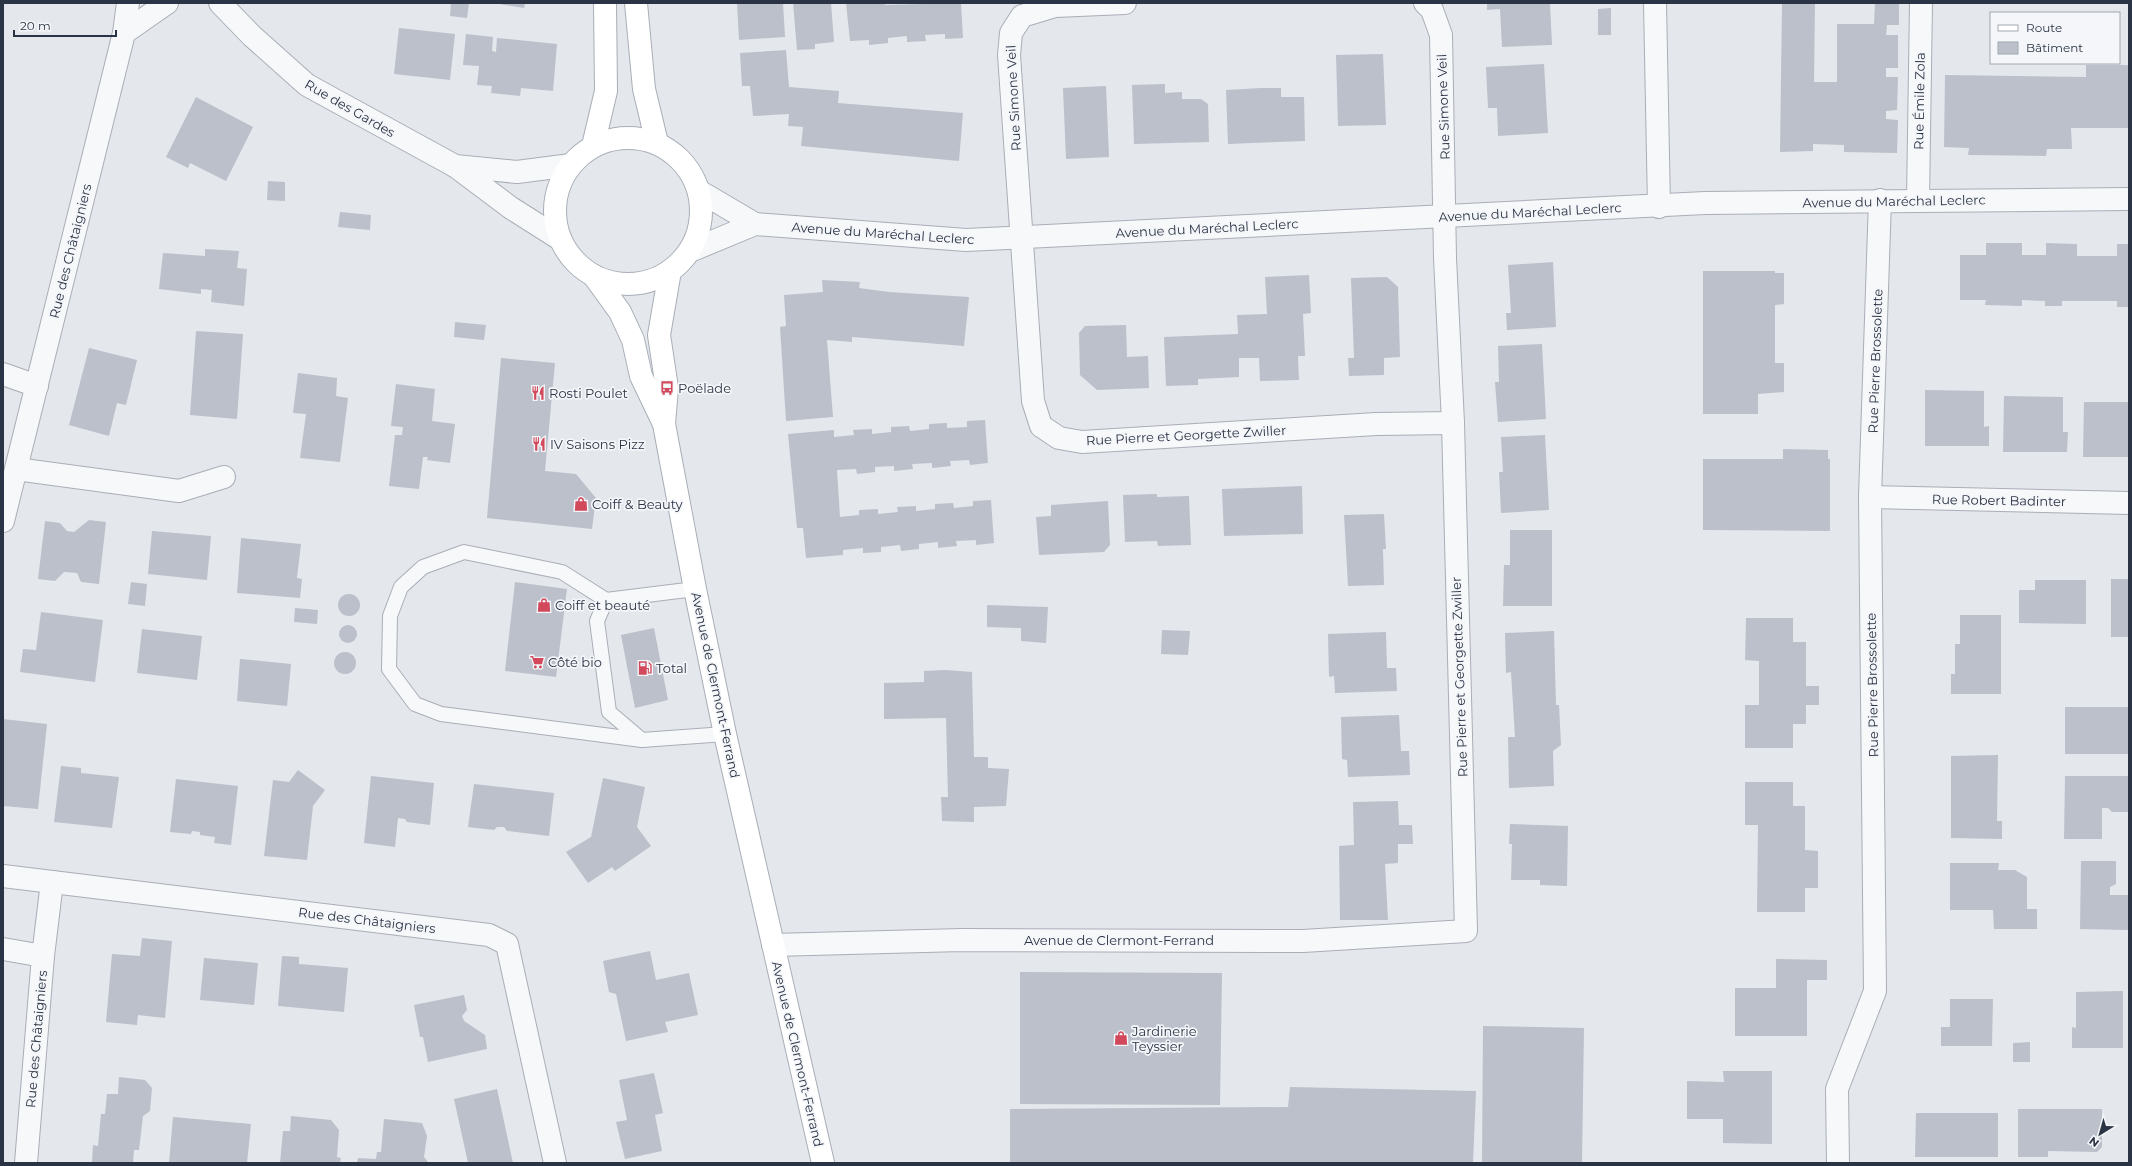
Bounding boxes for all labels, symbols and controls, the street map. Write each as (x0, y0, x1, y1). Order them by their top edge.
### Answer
scale bar (14, 12, 116, 38)
legend (1990, 12, 2120, 64)
text: 20 m (20, 18, 51, 33)
text: Route (2026, 20, 2062, 35)
text: Bâtiment (2026, 40, 2083, 55)
street label: Rue Simone Veil (1002, 45, 1024, 151)
street label: Rue Émile Zola (1910, 52, 1928, 150)
street label: Rue Simone Veil (1433, 54, 1453, 160)
street label: Rue des Gardes (302, 76, 398, 140)
street label: Rue des Châtaigniers (46, 182, 94, 320)
street label: Avenue du Maréchal Leclerc (1802, 191, 1986, 211)
street label: Avenue du Maréchal Leclerc (1438, 199, 1622, 225)
street label: Avenue du Maréchal Leclerc (1115, 215, 1299, 241)
street label: Avenue du Maréchal Leclerc (791, 219, 975, 247)
street label: Rue Pierre Brossolette (1864, 288, 1886, 434)
bus stop icon: Poëlade (659, 380, 675, 396)
place label: Poëlade (678, 380, 731, 396)
restaurant icon: Rosti Poulet (530, 385, 546, 401)
place label: Rosti Poulet (549, 385, 628, 401)
street label: Rue Pierre et Georgette Zwiller (1085, 422, 1287, 448)
restaurant icon: IV Saisons Pizz (531, 436, 547, 452)
place label: IV Saisons Pizz (550, 436, 645, 452)
street label: Rue Robert Badinter (1932, 491, 2066, 509)
shop icon: Coiff & Beauty (573, 496, 589, 512)
place label: Coiff & Beauty (592, 496, 684, 512)
street label: Rue Pierre et Georgette Zwiller (1448, 577, 1470, 777)
street label: Avenue de Clermont-Ferrand (688, 590, 744, 780)
shop icon: Coiff et beauté (536, 597, 552, 613)
place label: Coiff et beauté (555, 597, 650, 613)
street label: Rue Pierre Brossolette (1863, 612, 1881, 757)
supermarket icon: Côté bio (529, 654, 545, 670)
place label: Côté bio (548, 654, 602, 670)
fuel station icon: Total (637, 660, 653, 676)
place label: Total (656, 660, 687, 676)
street label: Rue des Châtaigniers (297, 904, 437, 936)
street label: Avenue de Clermont-Ferrand (1024, 932, 1214, 948)
street label: Avenue de Clermont-Ferrand (769, 960, 827, 1148)
street label: Rue des Châtaigniers (22, 969, 50, 1109)
place label: Jardinerie Teyssier (1131, 1023, 1197, 1054)
shop icon: Jardinerie Teyssier (1113, 1030, 1129, 1046)
north arrow (2080, 1114, 2120, 1154)
text: N (2086, 1134, 2102, 1150)

